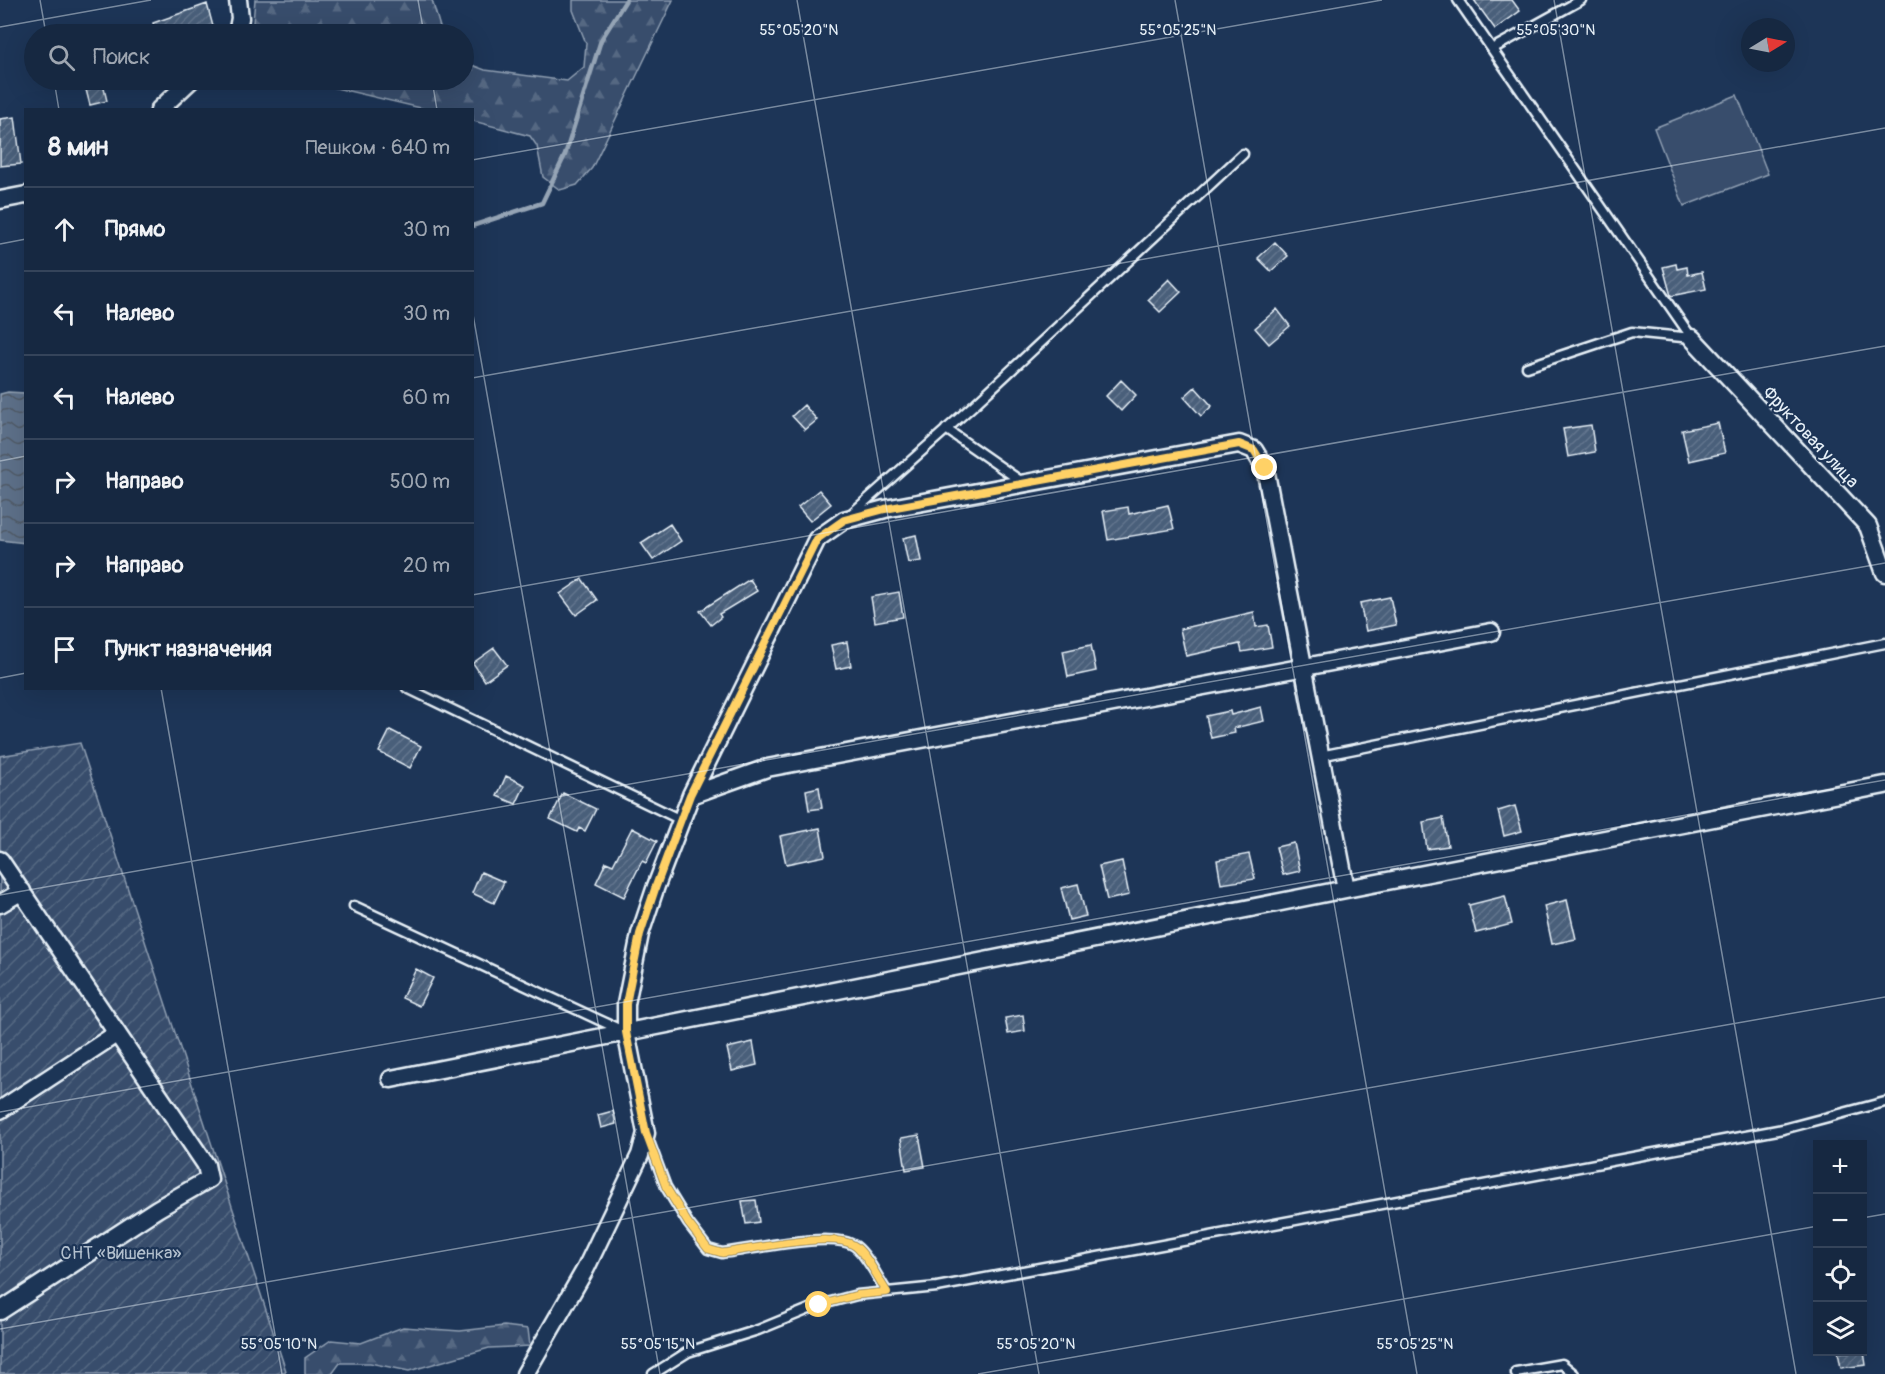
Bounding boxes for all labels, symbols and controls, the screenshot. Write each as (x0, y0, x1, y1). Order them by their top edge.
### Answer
north arrow (1741, 18, 1795, 72)
text: 55°05'20"N (759, 21, 839, 40)
text: 55°05'25"N (1140, 21, 1216, 40)
text: 55°05'30"N (1516, 21, 1596, 40)
search box (24, 24, 474, 90)
icon: search (45, 41, 78, 74)
text: Поиск (93, 43, 150, 71)
text: 8 мин (48, 131, 108, 163)
text: Пешком · 640 m (306, 135, 450, 160)
icon: ahead (48, 213, 81, 246)
text: Прямо (105, 215, 165, 243)
text: 30 m (403, 217, 450, 242)
icon: left (48, 297, 81, 330)
text: Налево (105, 299, 174, 327)
text: 30 m (403, 301, 450, 326)
icon: left (48, 381, 81, 414)
street label: Фруктовая улица (1758, 382, 1864, 493)
text: Налево (105, 383, 174, 411)
text: 60 m (403, 385, 450, 410)
route end (1251, 454, 1277, 480)
icon: right (48, 465, 81, 498)
text: Направо (105, 467, 184, 495)
text: 500 m (390, 469, 450, 494)
icon: right (48, 549, 81, 582)
text: Направо (105, 551, 184, 579)
text: 20 m (403, 553, 450, 578)
icon: arrive (48, 633, 81, 666)
text: Пункт назначения (105, 635, 272, 663)
map controls (1813, 1140, 1867, 1356)
button: + (1813, 1140, 1867, 1194)
button: − (1813, 1194, 1867, 1248)
park label: СНТ «Вишенка» (61, 1242, 181, 1265)
button: locate (1813, 1248, 1867, 1302)
route start (805, 1291, 831, 1317)
button: layers (1813, 1302, 1867, 1356)
text: 55°05'10"N (241, 1335, 317, 1354)
text: 55°05'15"N (621, 1335, 695, 1354)
text: 55°05'20"N (996, 1335, 1076, 1354)
text: 55°05'25"N (1377, 1335, 1453, 1354)

